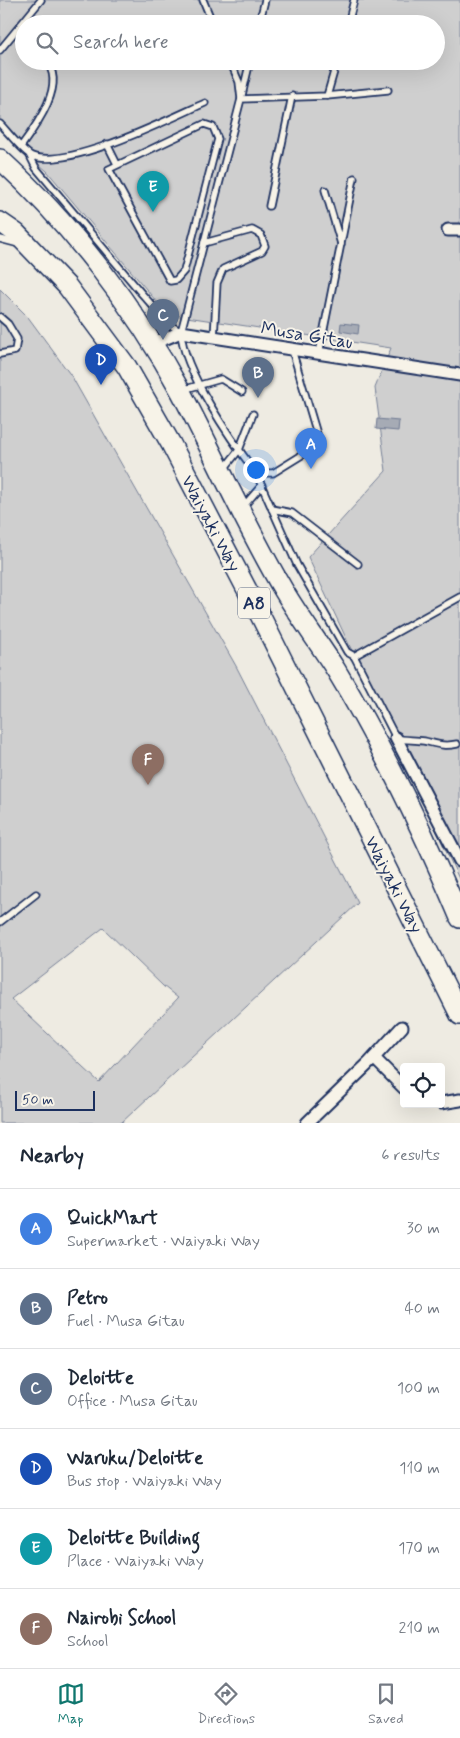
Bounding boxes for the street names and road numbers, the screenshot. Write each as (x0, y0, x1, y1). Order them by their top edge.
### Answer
street label: Musa Gitau (259, 316, 355, 355)
street label: Waiyaki Way (175, 471, 247, 576)
road number: A8 (238, 588, 270, 618)
street label: Waiyaki Way (358, 832, 429, 938)

